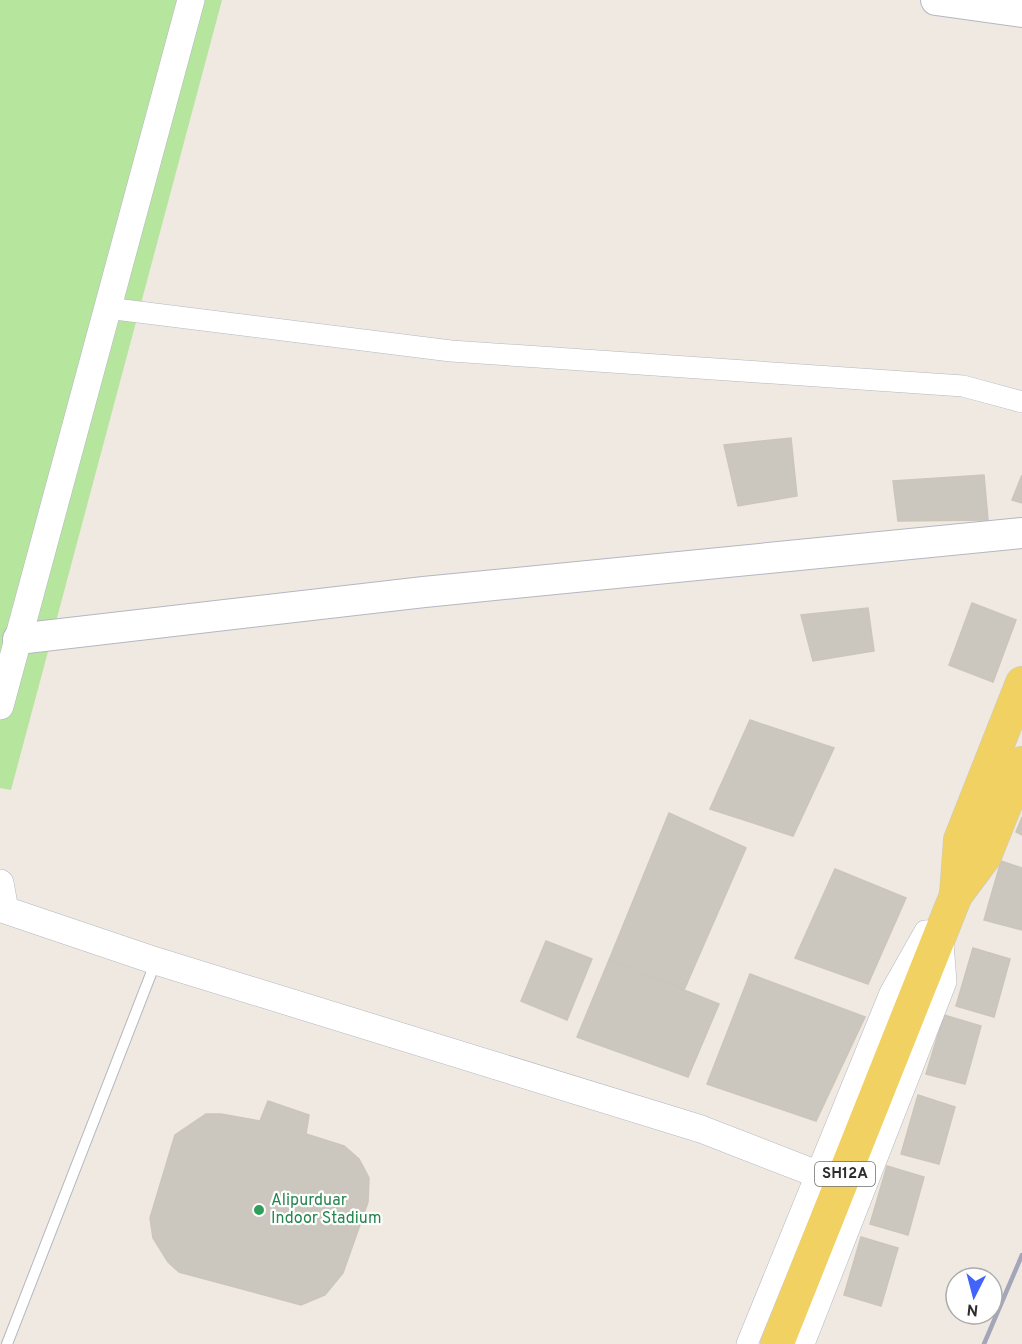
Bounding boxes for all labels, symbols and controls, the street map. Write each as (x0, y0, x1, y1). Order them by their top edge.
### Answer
road number: SH12A (815, 1162, 875, 1186)
place label: Alipurduar Indoor Stadium (271, 1191, 381, 1229)
marker: Alipurduar Indoor Stadium (252, 1203, 266, 1217)
north arrow (944, 1266, 1004, 1326)
text: N (966, 1298, 979, 1319)

